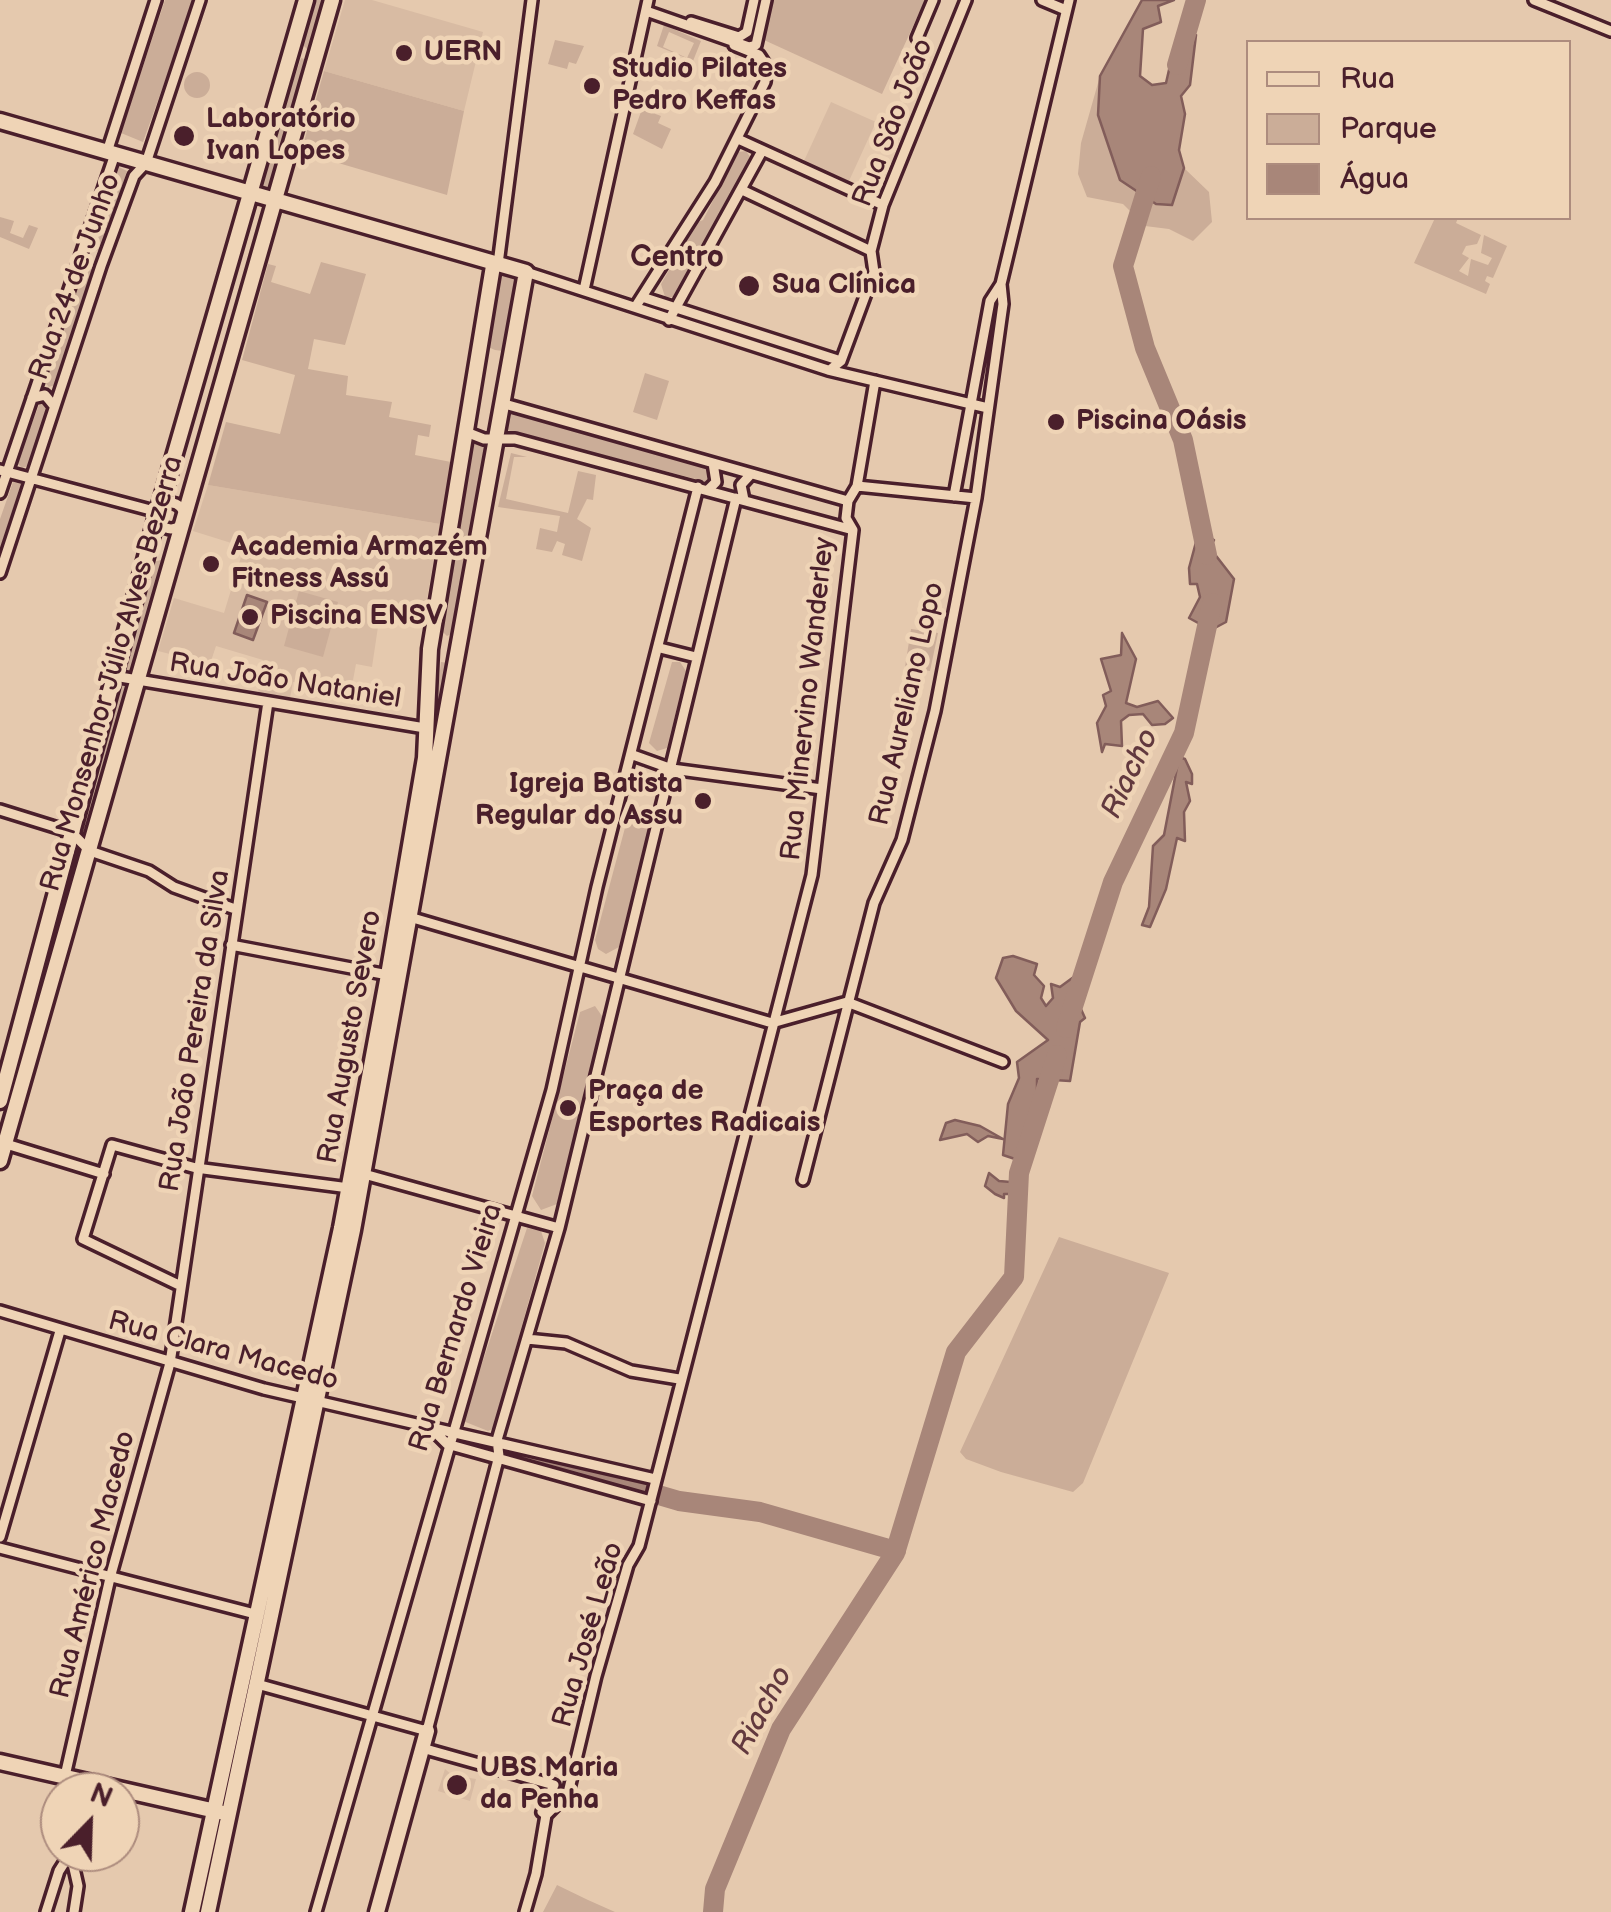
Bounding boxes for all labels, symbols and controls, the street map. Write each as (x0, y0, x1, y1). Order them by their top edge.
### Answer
street label: Rua São João (847, 34, 941, 212)
place label: UERN (424, 36, 502, 70)
legend (1246, 40, 1571, 220)
marker: UERN (393, 42, 415, 64)
place label: Studio Pilates Pedro Keffas (612, 53, 787, 119)
text: Rua (1340, 61, 1395, 97)
marker: Studio Pilates Pedro Keffas (581, 75, 603, 97)
place label: Laboratório Ivan Lopes (206, 103, 356, 169)
text: Parque (1340, 111, 1437, 147)
marker: Laboratório Ivan Lopes (171, 123, 197, 149)
text: Água (1340, 161, 1409, 197)
street label: Rua 24 de Junho (23, 169, 129, 385)
district label: Centro (630, 240, 724, 276)
place label: Sua Clínica (772, 269, 916, 303)
marker: Sua Clínica (736, 273, 762, 299)
place label: Piscina Oásis (1076, 405, 1247, 439)
marker: Piscina Oásis (1045, 411, 1067, 433)
street label: Rua Monsenhor Júlio Alves Bezerra (35, 452, 191, 896)
place label: Academia Armazém Fitness Assú (231, 531, 488, 597)
street label: Rua Minervino Wanderley (775, 536, 843, 862)
marker: Academia Armazém Fitness Assú (200, 553, 222, 575)
street label: Rua Aureliano Lopo (864, 579, 952, 829)
place label: Piscina ENSV (270, 600, 443, 634)
marker: Piscina ENSV (239, 606, 261, 628)
street label: Rua João Nataniel (167, 647, 403, 717)
water label: Riacho (1095, 723, 1167, 825)
place label: Igreja Batista Regular do Assu (475, 768, 683, 834)
marker: Igreja Batista Regular do Assu (692, 790, 714, 812)
street label: Rua João Pereira da Silva (154, 868, 238, 1194)
street label: Rua Augusto Severo (312, 908, 390, 1166)
place label: Praça de Esportes Radicais (588, 1075, 820, 1141)
marker: Praça de Esportes Radicais (557, 1097, 579, 1119)
street label: Rua Bernardo Vieira (403, 1200, 511, 1456)
street label: Rua Clara Macedo (104, 1305, 342, 1399)
street label: Rua Américo Macedo (44, 1428, 144, 1702)
street label: Rua José Leão (547, 1539, 631, 1731)
water label: Riacho (725, 1661, 801, 1761)
place label: UBS Maria da Penha (480, 1752, 619, 1818)
north arrow (40, 1772, 140, 1872)
marker: UBS Maria da Penha (444, 1772, 470, 1798)
text: N (85, 1776, 117, 1815)

